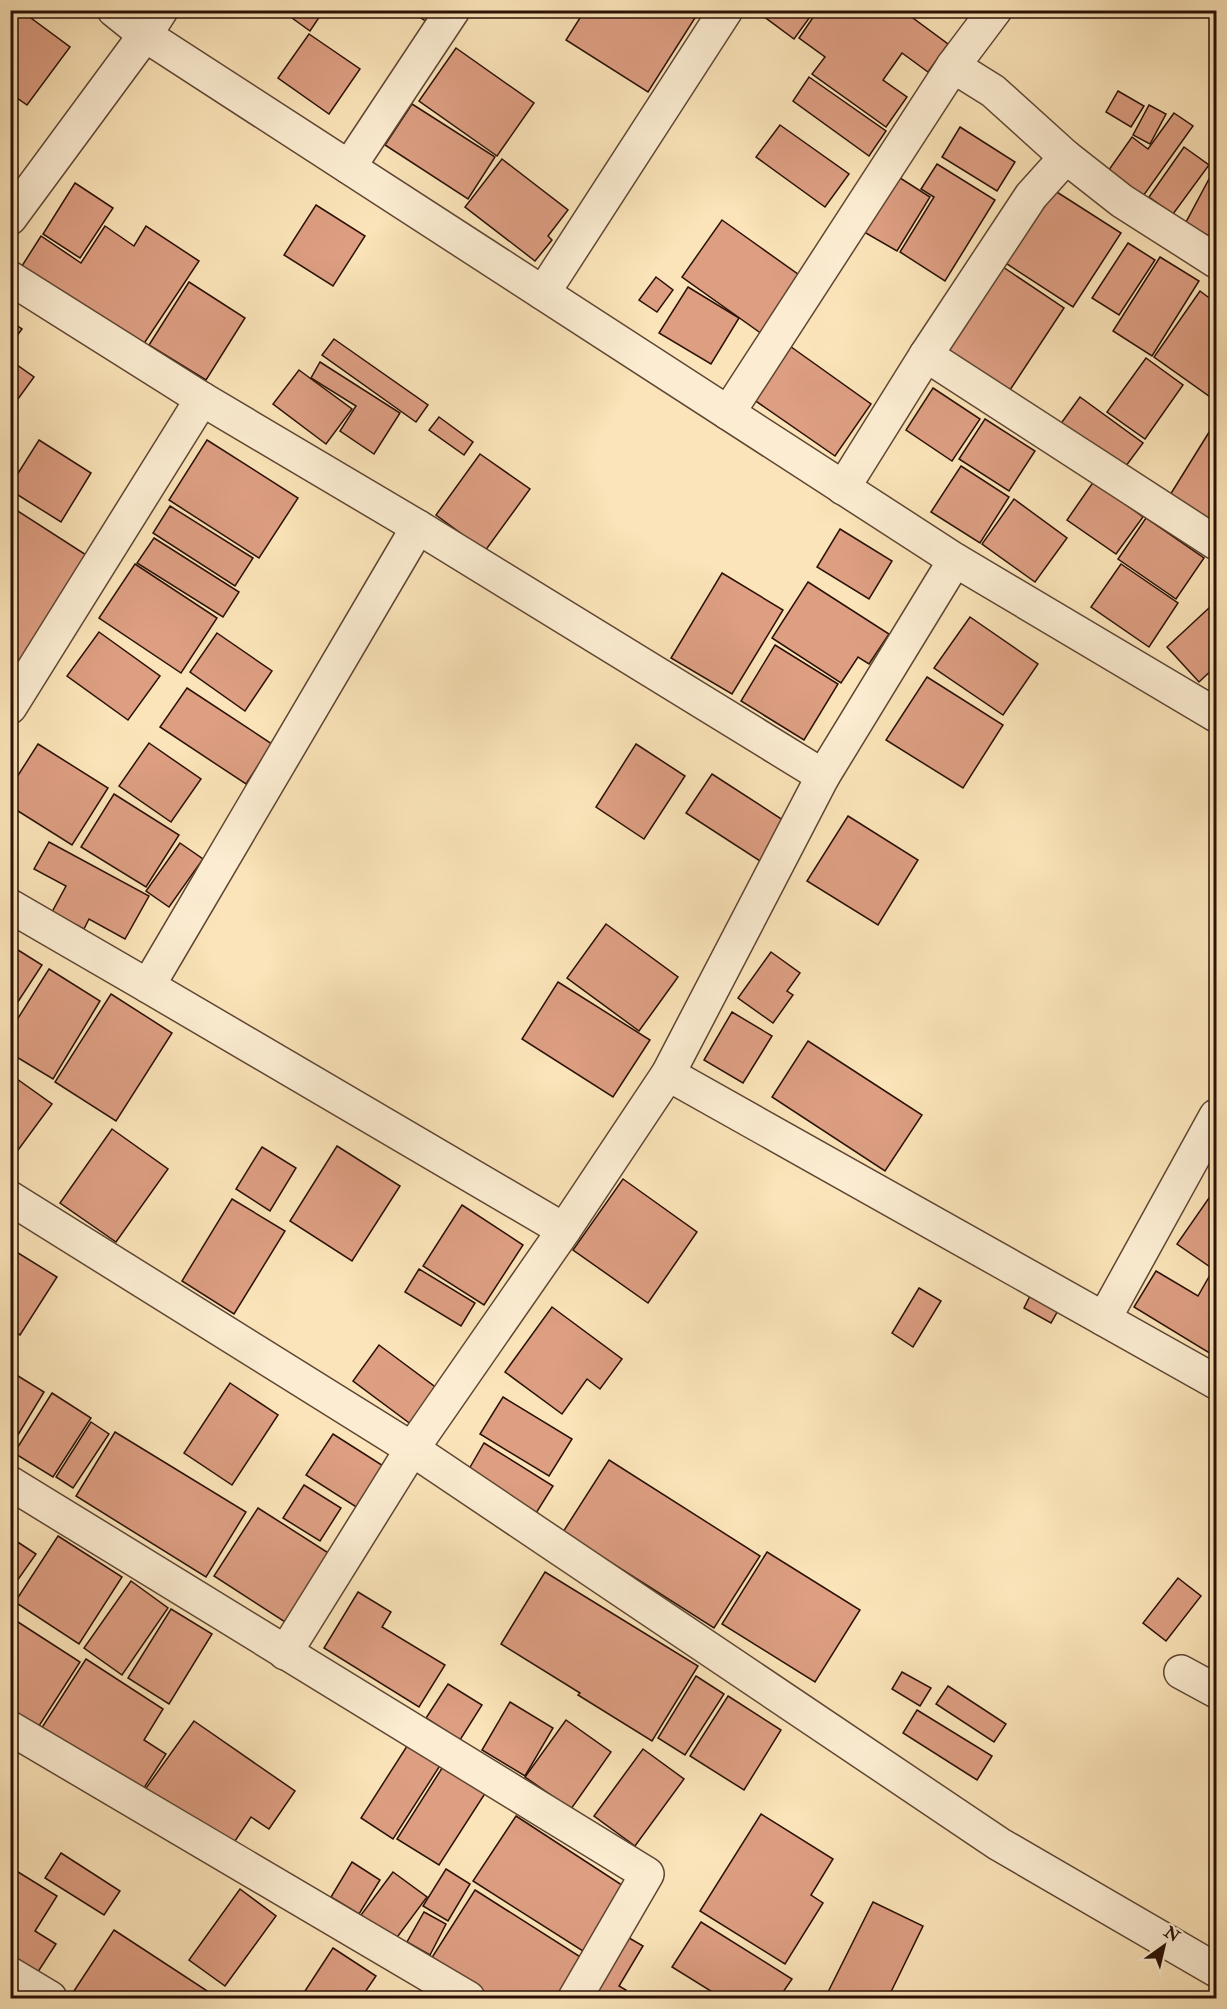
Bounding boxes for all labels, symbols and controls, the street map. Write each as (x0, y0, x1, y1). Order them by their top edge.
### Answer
north arrow (1134, 1916, 1194, 1976)
text: N (1159, 1922, 1184, 1947)

